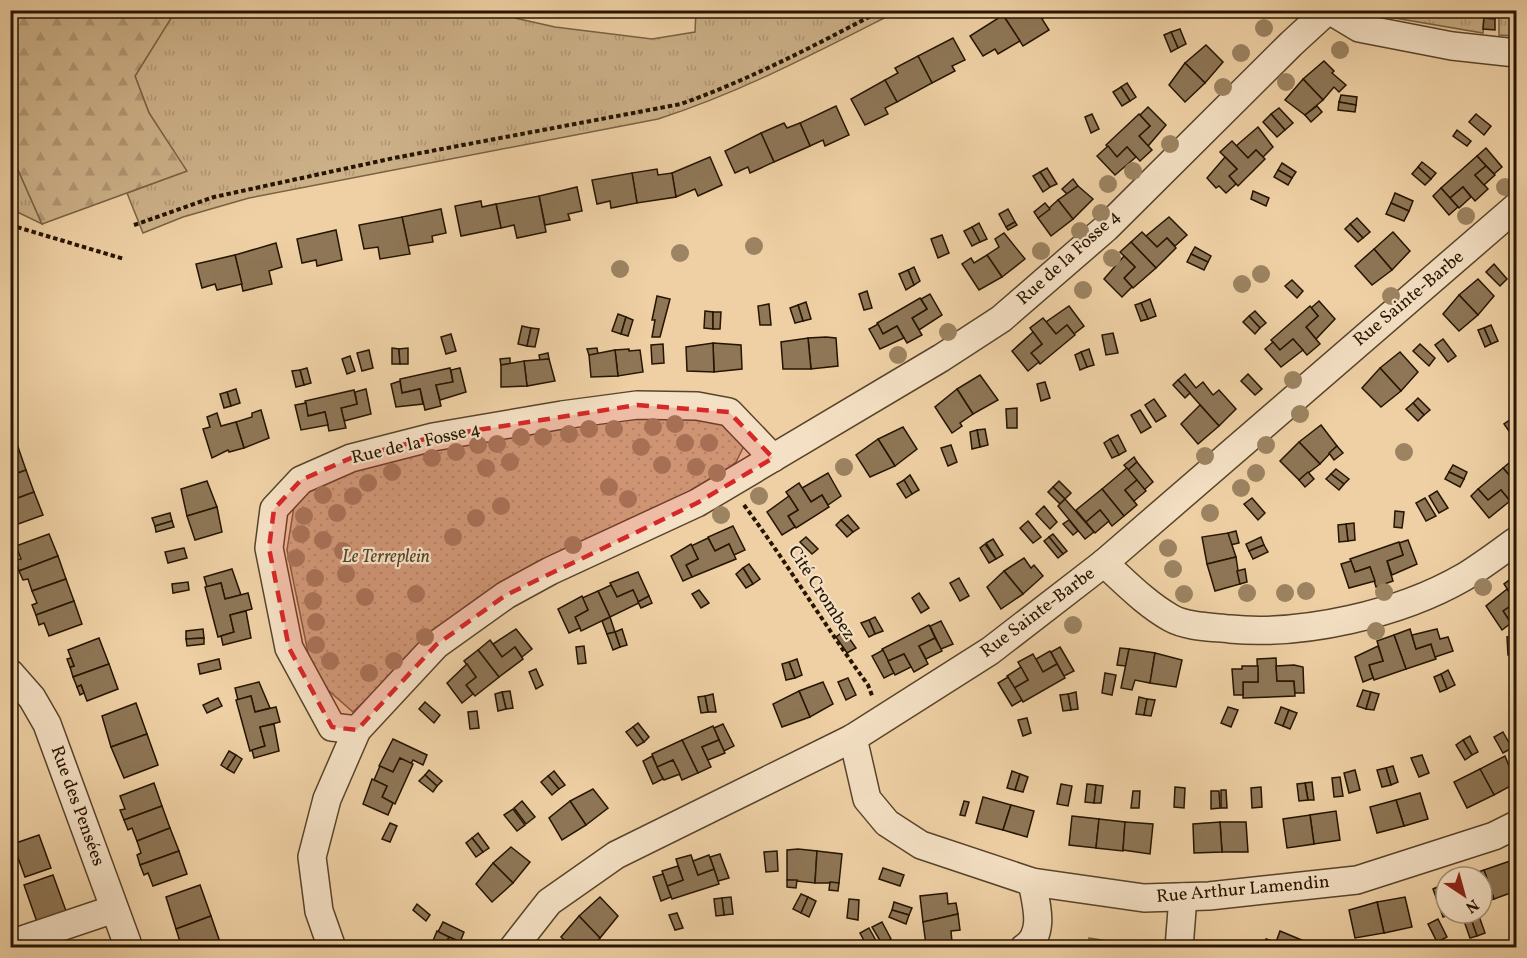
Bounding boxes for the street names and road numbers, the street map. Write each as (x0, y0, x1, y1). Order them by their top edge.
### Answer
street label: Rue de la Fosse 4 (1012, 205, 1126, 311)
street label: Rue Sainte-Barbe (1348, 245, 1470, 353)
street label: Rue de la Fosse 4 (349, 417, 483, 471)
street label: Cité Crombez (781, 541, 861, 645)
street label: Rue Sainte-Barbe (976, 562, 1100, 664)
street label: Rue des Pensées (44, 742, 110, 870)
street label: Rue Arthur Lamendin (1155, 870, 1331, 910)

